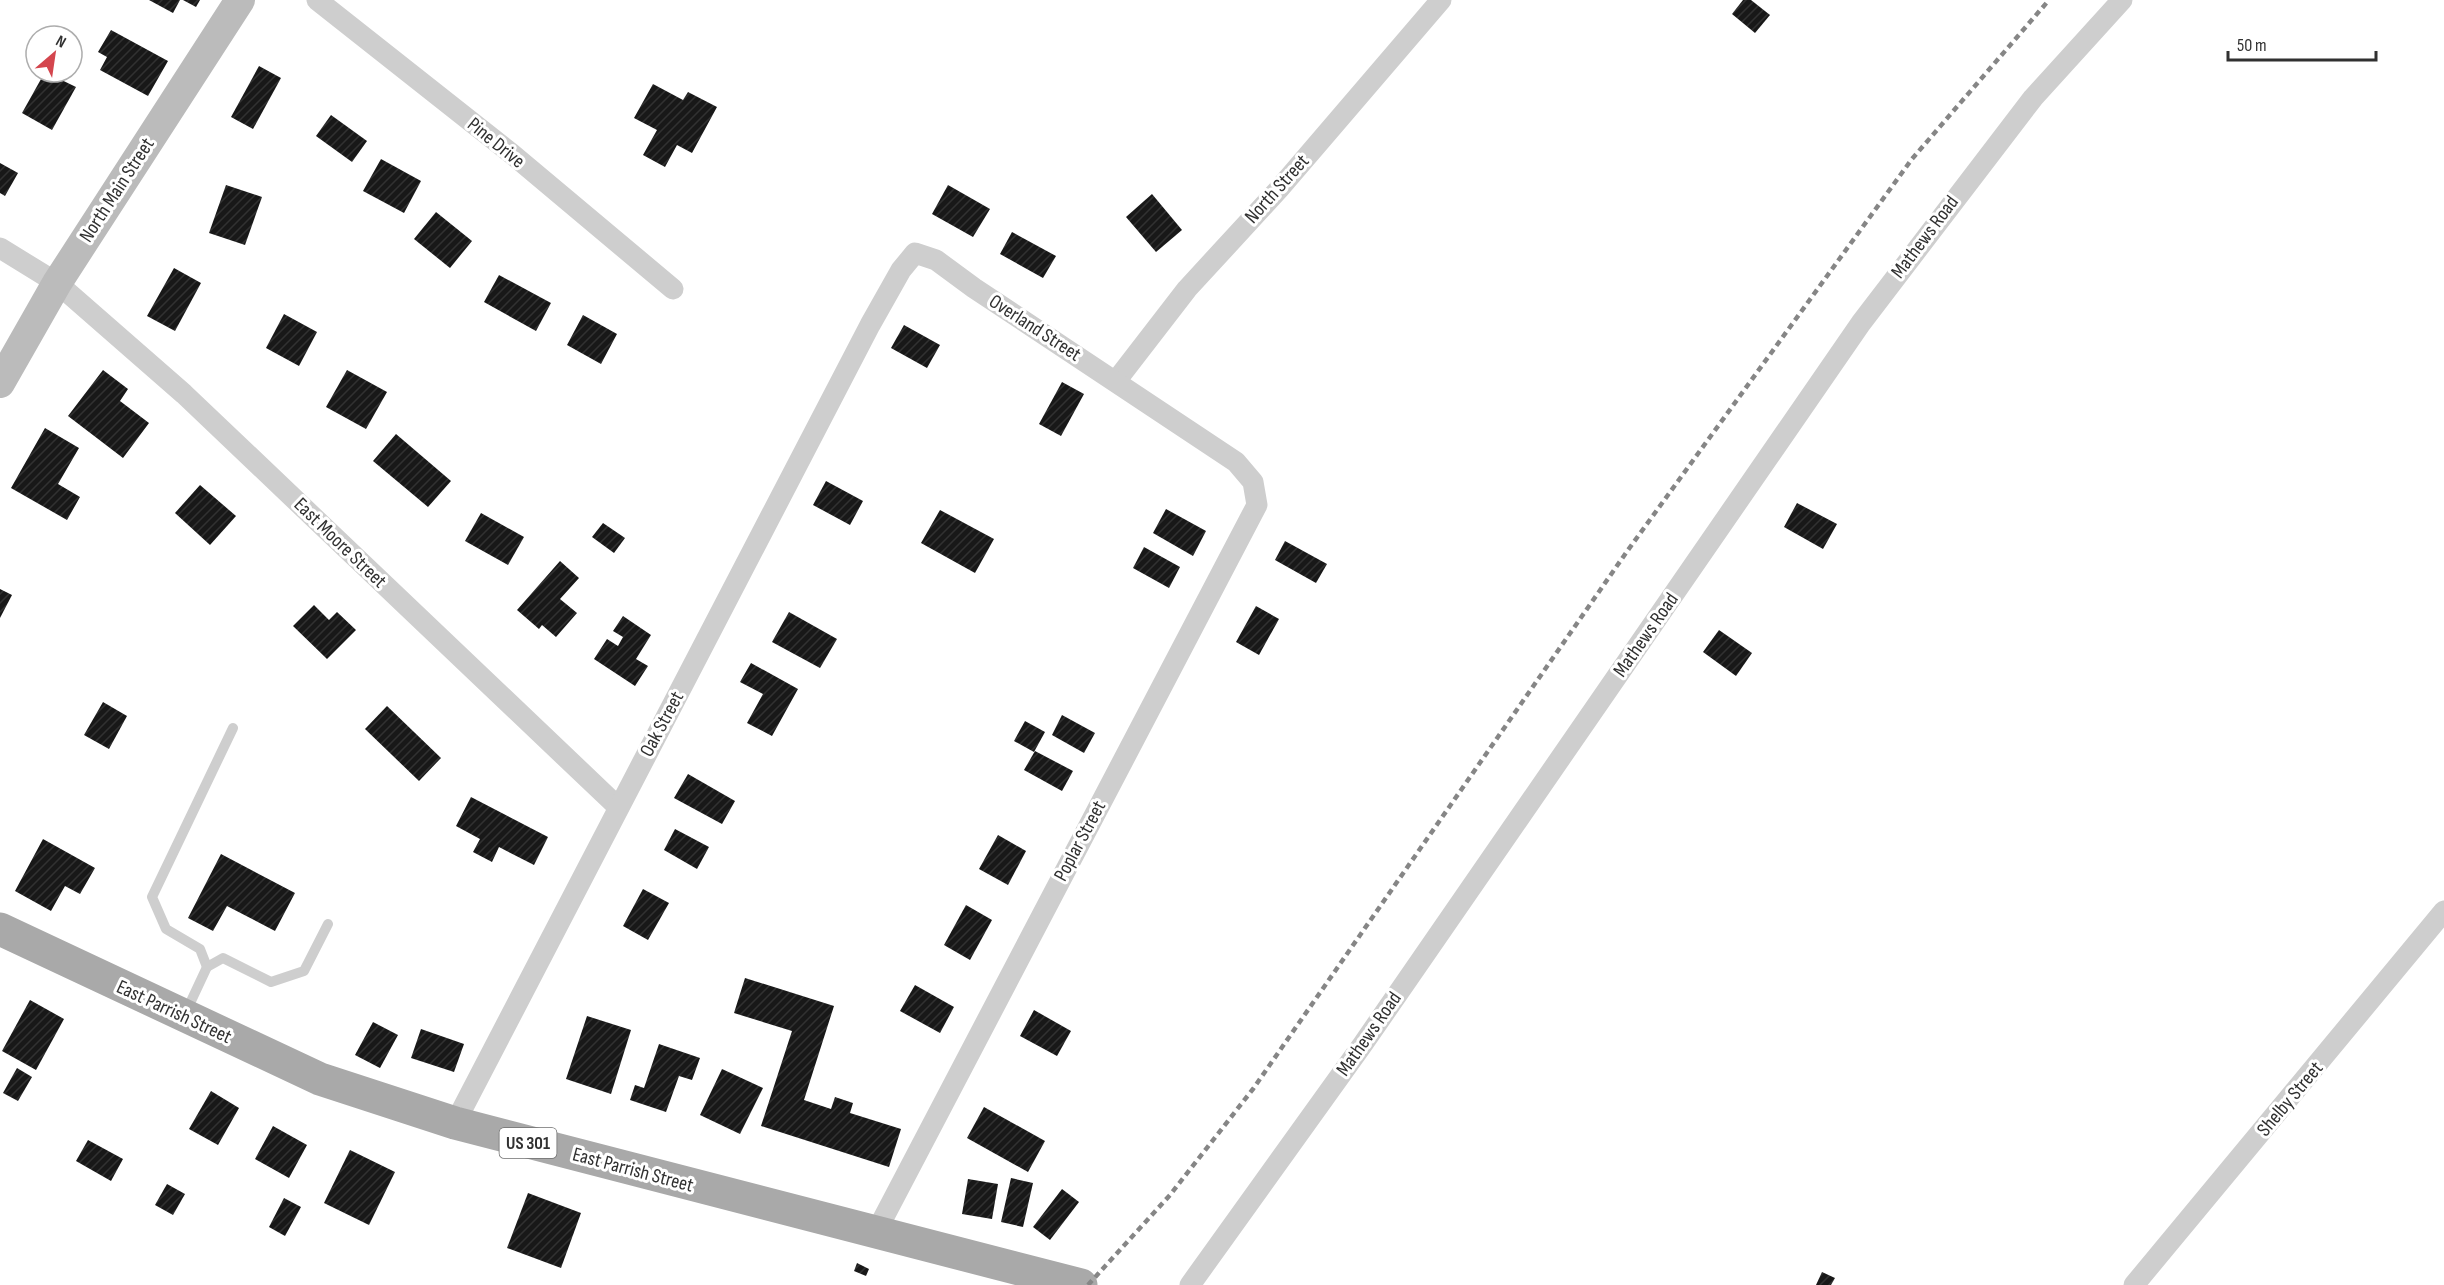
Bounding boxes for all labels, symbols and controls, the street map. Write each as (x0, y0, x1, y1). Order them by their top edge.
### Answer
north arrow (24, 24, 84, 84)
scale bar (2228, 24, 2376, 62)
text: N (52, 32, 69, 53)
text: 50 m (2237, 35, 2267, 56)
street label: Pine Drive (462, 113, 530, 173)
street label: North Main Street (74, 133, 160, 247)
street label: North Street (1240, 150, 1314, 228)
street label: Mathews Road (1886, 191, 1964, 283)
street label: Overland Street (984, 289, 1086, 367)
street label: East Moore Street (289, 493, 391, 593)
street label: Mathews Road (1608, 588, 1684, 682)
street label: Oak Street (635, 687, 689, 761)
street label: Poplar Street (1049, 797, 1111, 885)
street label: East Parrish Street (113, 975, 235, 1049)
street label: Mathews Road (1331, 987, 1407, 1081)
street label: Shelby Street (2252, 1057, 2328, 1141)
road number: US 301 (500, 1128, 556, 1158)
street label: East Parrish Street (570, 1142, 696, 1198)

